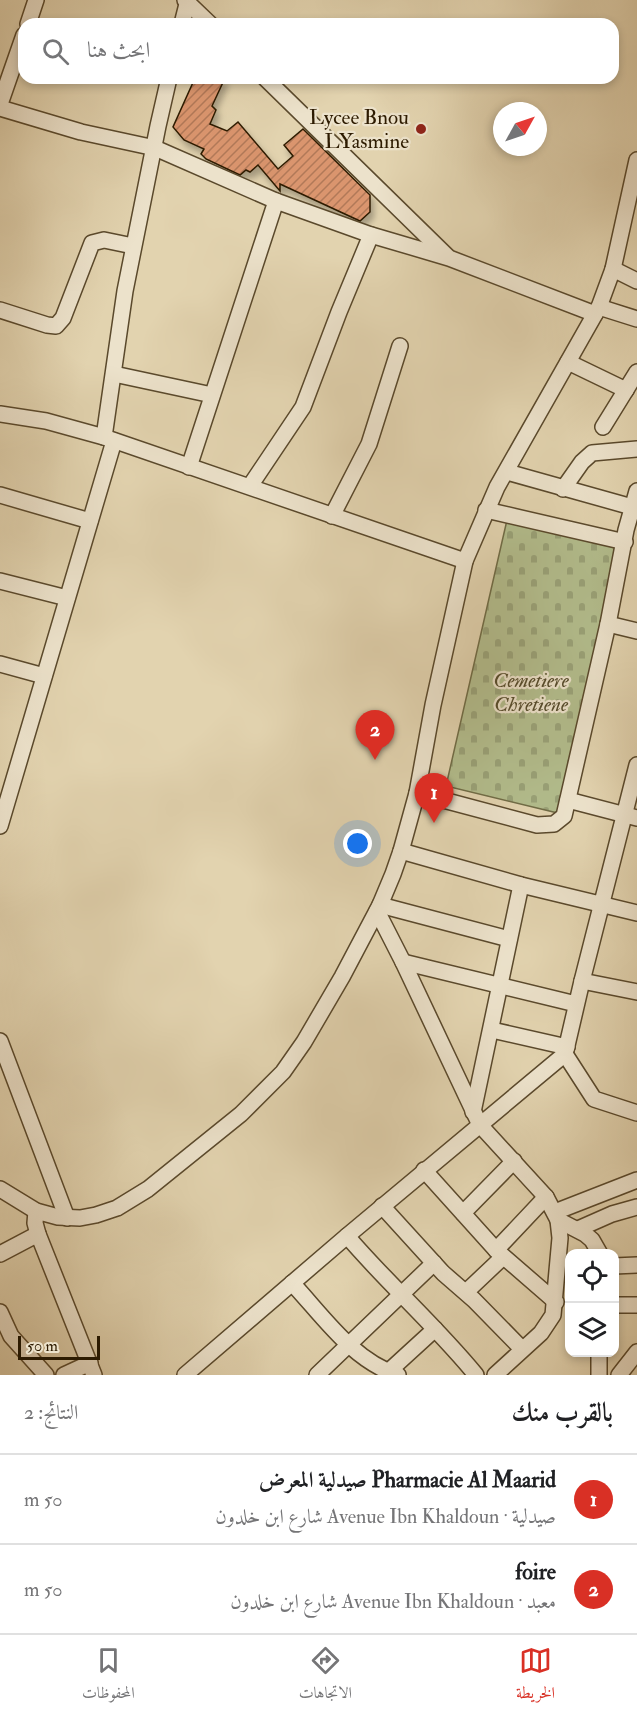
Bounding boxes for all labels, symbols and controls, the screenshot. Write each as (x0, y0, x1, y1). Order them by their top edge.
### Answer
search box (18, 18, 619, 84)
icon: search (39, 35, 72, 68)
text: ابحث هنا (87, 36, 150, 64)
north arrow (493, 102, 547, 156)
place label: Lycee Bnou LYasmine (309, 104, 409, 155)
marker: Lycee Bnou LYasmine (414, 122, 428, 136)
park label: Cemetiere Chretiene (493, 667, 570, 718)
pin: 2 (356, 710, 394, 760)
pin: 1 (414, 774, 454, 823)
your location (343, 829, 372, 858)
map controls (565, 1249, 619, 1357)
button: locate (565, 1249, 619, 1303)
button: layers (565, 1303, 619, 1357)
scale bar (18, 1333, 100, 1360)
text: 50 m (27, 1336, 58, 1356)
text: بالقرب منك (511, 1397, 613, 1429)
text: النتائج: 2 (24, 1400, 78, 1425)
text: Pharmacie Al Maarid صيدلية المعرض (259, 1466, 556, 1494)
text: 50 m (24, 1487, 63, 1512)
text: 1 (590, 1487, 597, 1512)
text: صيدلية · Avenue Ibn Khaldoun شارع ابن خلدون (215, 1504, 556, 1529)
text: foire (515, 1558, 556, 1586)
text: 50 m (24, 1577, 63, 1602)
text: 2 (588, 1577, 599, 1602)
text: معبد · Avenue Ibn Khaldoun شارع ابن خلدون (230, 1589, 556, 1614)
tab: المحفوظات (82, 1644, 135, 1708)
tab: الاتجاهات (299, 1644, 352, 1708)
tab: الخريطة (516, 1644, 555, 1708)

